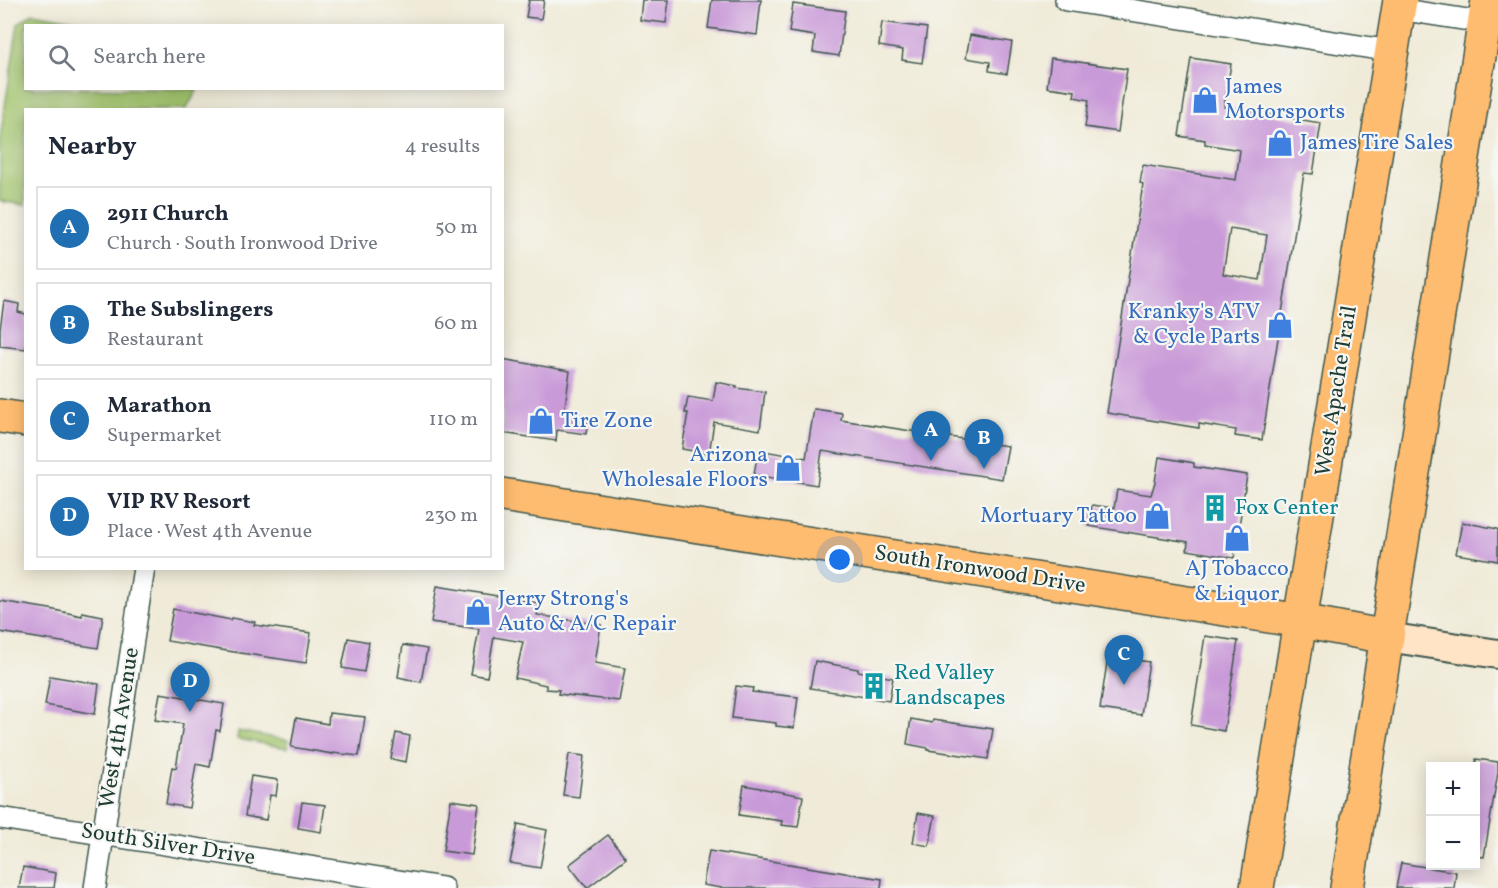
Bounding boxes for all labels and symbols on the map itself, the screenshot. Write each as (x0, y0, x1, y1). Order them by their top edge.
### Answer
place label: James Motorsports (1225, 72, 1345, 128)
shop icon: James Motorsports (1190, 85, 1220, 115)
shop icon: James Tire Sales (1265, 128, 1295, 158)
place label: James Tire Sales (1300, 128, 1453, 159)
place label: Kranky's ATV & Cycle Parts (1128, 297, 1260, 353)
street label: West Apache Trail (1308, 303, 1366, 479)
shop icon: Kranky's ATV & Cycle Parts (1265, 310, 1295, 340)
shop icon: Tire Zone (526, 406, 556, 436)
place label: Tire Zone (561, 406, 653, 437)
pin: A (912, 412, 950, 461)
pin: B (964, 420, 1004, 469)
place label: Arizona Wholesale Floors (602, 440, 768, 496)
shop icon: Arizona Wholesale Floors (773, 453, 803, 483)
building icon: Fox Center (1200, 493, 1230, 523)
place label: Fox Center (1235, 493, 1338, 524)
place label: Mortuary Tattoo (980, 501, 1137, 532)
shop icon: Mortuary Tattoo (1142, 501, 1172, 531)
shop icon: AJ Tobacco & Liquor (1222, 523, 1252, 553)
street label: South Ironwood Drive (872, 538, 1088, 602)
your location (825, 545, 854, 574)
place label: AJ Tobacco & Liquor (1185, 554, 1289, 610)
place label: Jerry Strong's Auto & A/C Repair (498, 584, 677, 640)
shop icon: Jerry Strong's Auto & A/C Repair (463, 597, 493, 627)
pin: C (1104, 636, 1144, 685)
street label: West 4th Avenue (92, 645, 148, 811)
place label: Red Valley Landscapes (894, 658, 1005, 714)
pin: D (170, 662, 210, 712)
building icon: Red Valley Landscapes (859, 671, 889, 701)
street label: South Silver Drive (79, 816, 257, 874)

